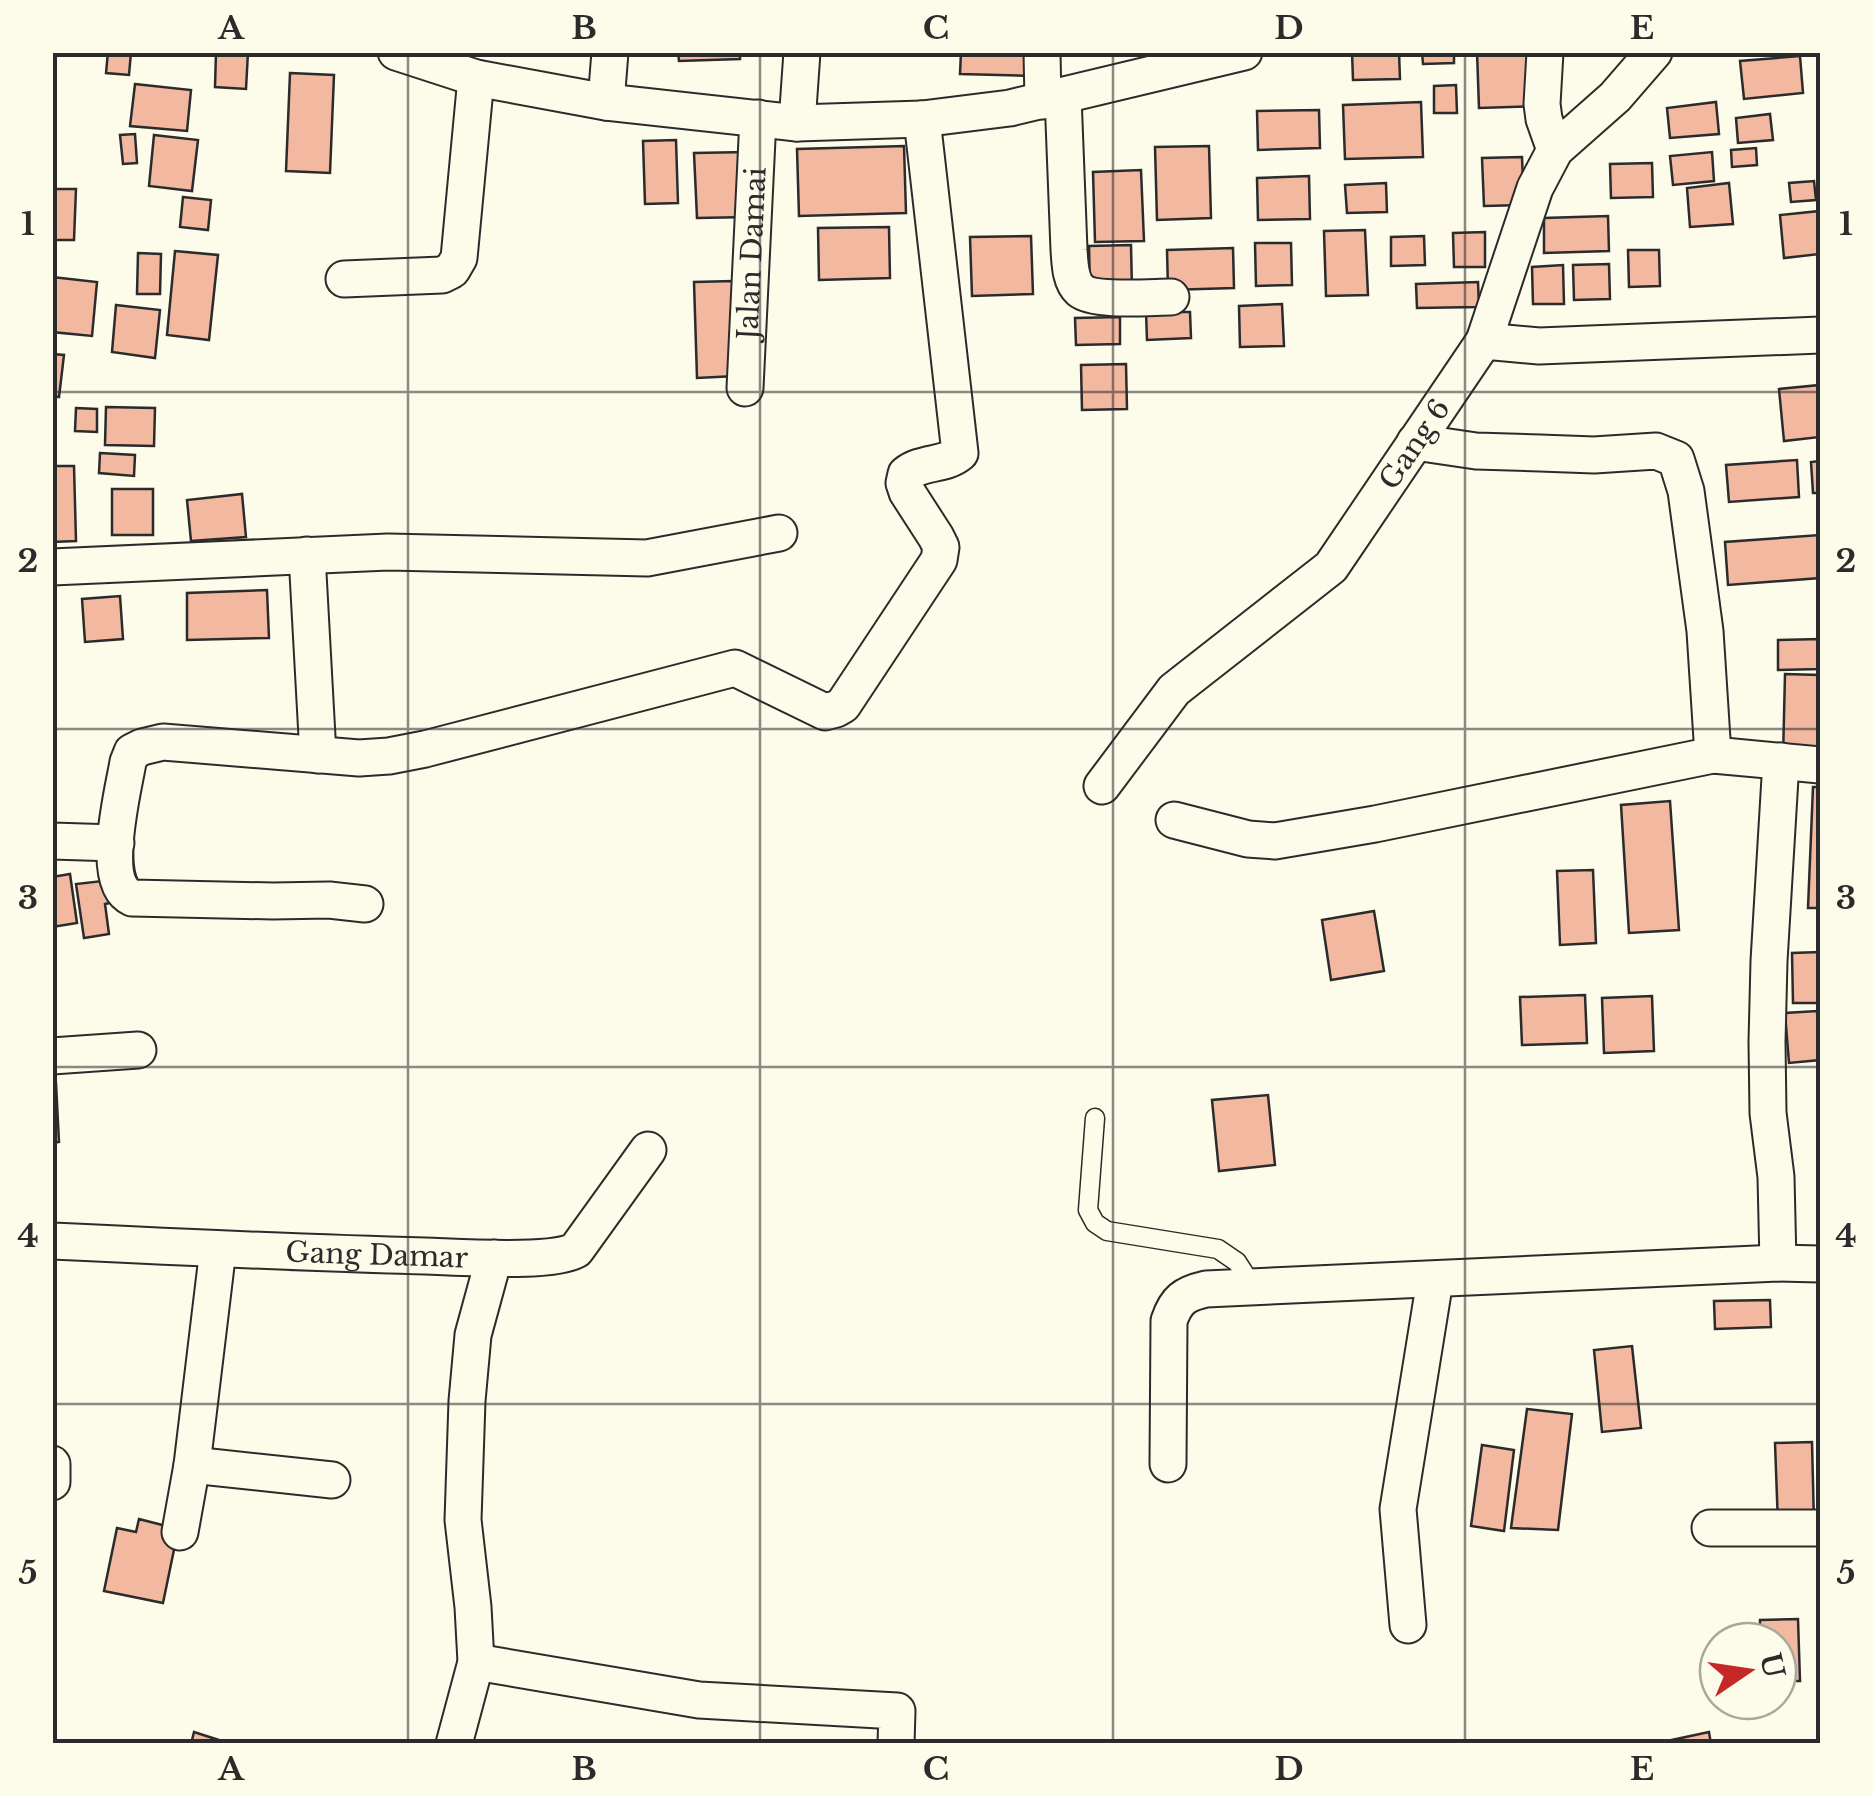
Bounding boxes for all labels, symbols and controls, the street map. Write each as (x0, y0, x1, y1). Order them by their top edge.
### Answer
text: A (217, 8, 245, 48)
text: B (571, 8, 597, 48)
text: C (923, 8, 949, 48)
text: D (1274, 8, 1304, 48)
text: E (1630, 8, 1654, 48)
street label: Jalan Damai (730, 166, 773, 344)
text: 1 (21, 204, 35, 244)
text: 1 (1839, 204, 1853, 244)
street label: Gang 6 (1371, 392, 1457, 496)
text: 2 (18, 541, 38, 581)
text: 2 (1836, 541, 1856, 581)
text: 3 (18, 878, 38, 918)
text: 3 (1836, 878, 1856, 918)
text: 4 (17, 1216, 39, 1256)
text: 4 (1835, 1216, 1857, 1256)
street label: Gang Damar (285, 1234, 469, 1275)
text: 5 (18, 1553, 38, 1593)
text: 5 (1836, 1553, 1856, 1593)
north arrow (1698, 1621, 1798, 1721)
text: U (1752, 1650, 1792, 1682)
text: A (217, 1749, 245, 1789)
text: B (571, 1749, 597, 1789)
text: C (923, 1749, 949, 1789)
text: D (1274, 1749, 1304, 1789)
text: E (1630, 1749, 1654, 1789)

